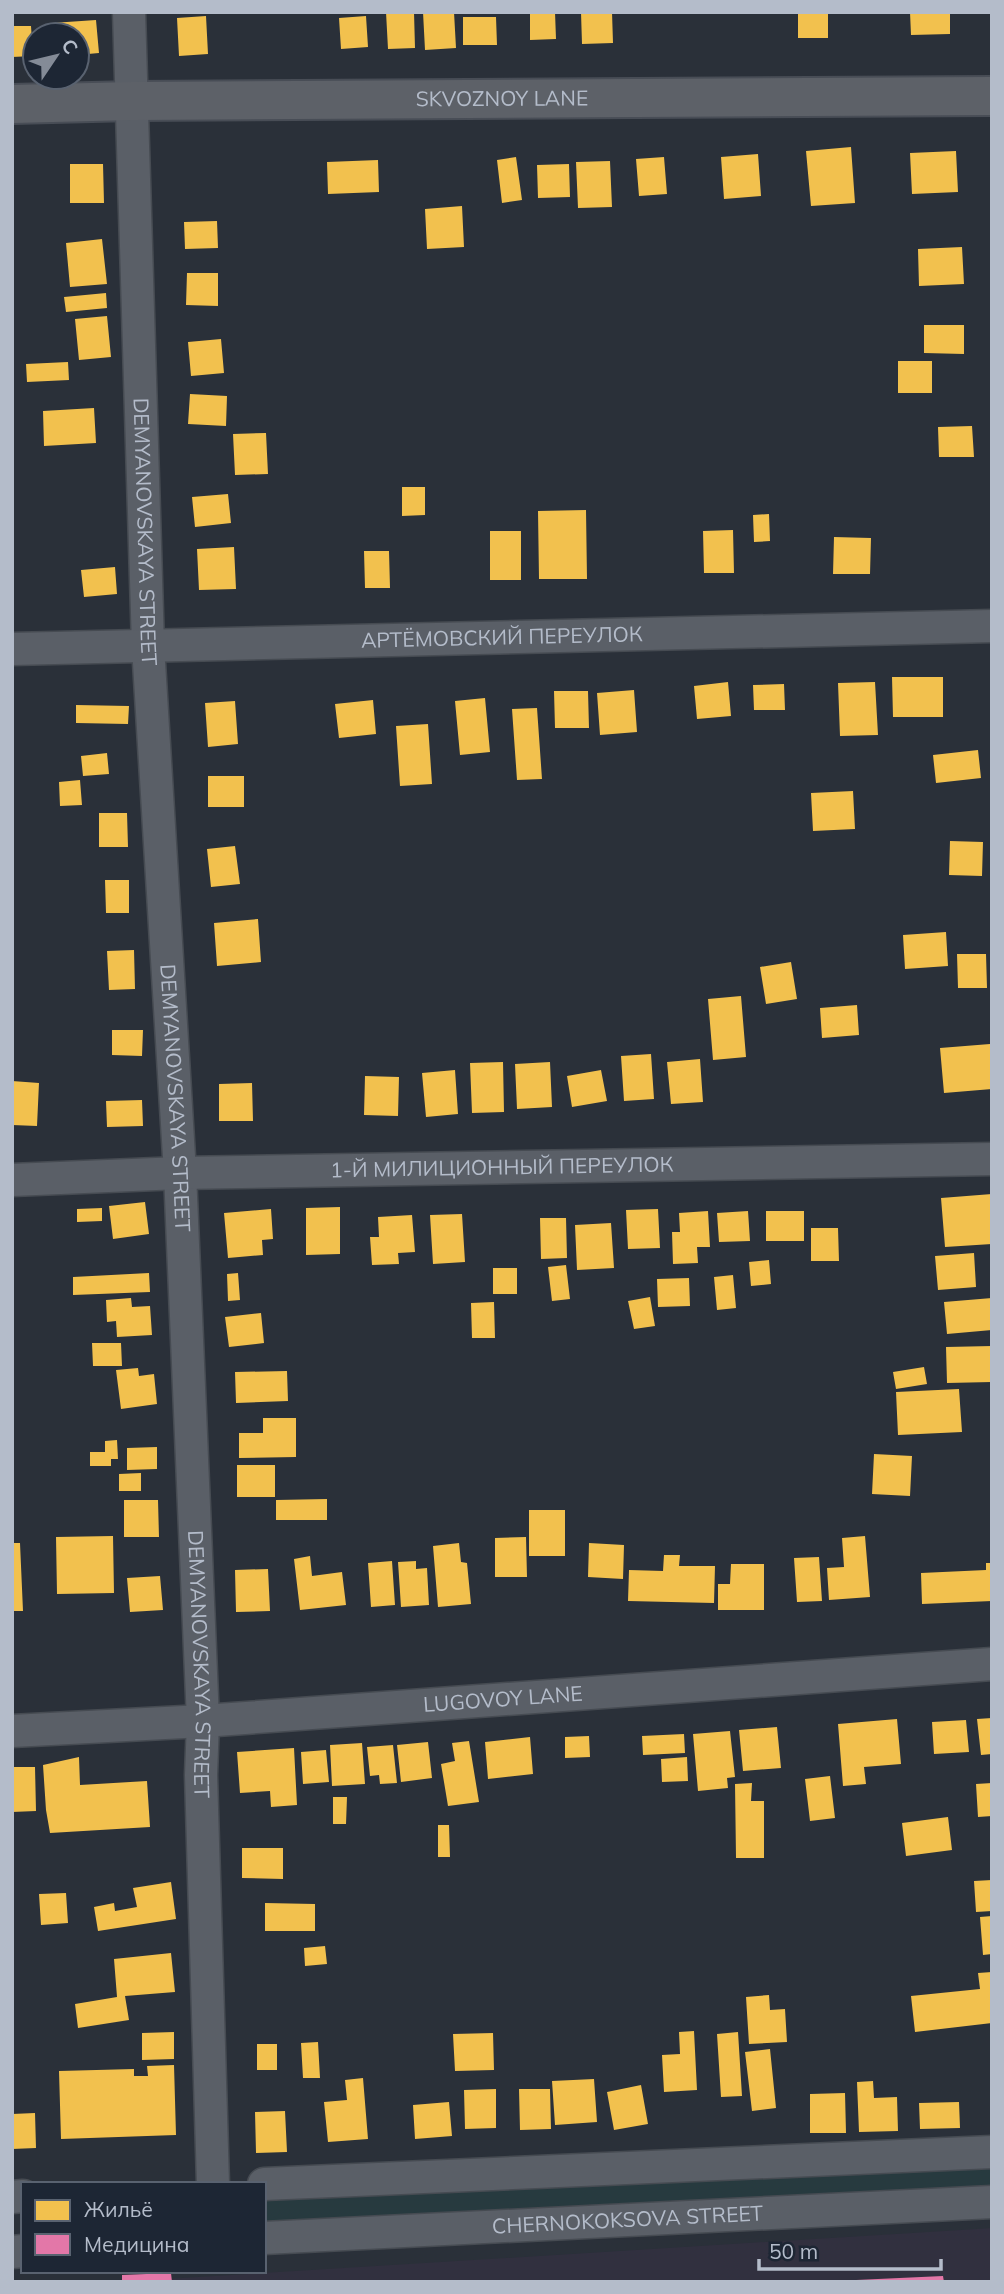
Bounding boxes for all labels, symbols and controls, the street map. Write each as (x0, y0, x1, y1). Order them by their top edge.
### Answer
north arrow (21, 21, 91, 91)
text: С (56, 34, 83, 58)
street label: SKVOZNOY LANE (416, 84, 588, 111)
street label: DEMYANOVSKAYA STREET (129, 397, 163, 667)
street label: АРТЁМОВСКИЙ ПЕРЕУЛОК (361, 620, 643, 653)
street label: DEMYANOVSKAYA STREET (155, 963, 196, 1233)
street label: 1-Й МИЛИЦИОННЫЙ ПЕРЕУЛОК (330, 1150, 674, 1182)
street label: DEMYANOVSKAYA STREET (183, 1530, 217, 1799)
street label: LUGOVOY LANE (422, 1680, 584, 1717)
legend (21, 2182, 266, 2273)
text: Жильё (84, 2196, 153, 2222)
street label: CHERNOKOKSOVA STREET (491, 2199, 764, 2239)
scale bar (759, 2228, 941, 2272)
text: Медицина (84, 2231, 190, 2257)
text: 50 m (769, 2238, 818, 2264)

